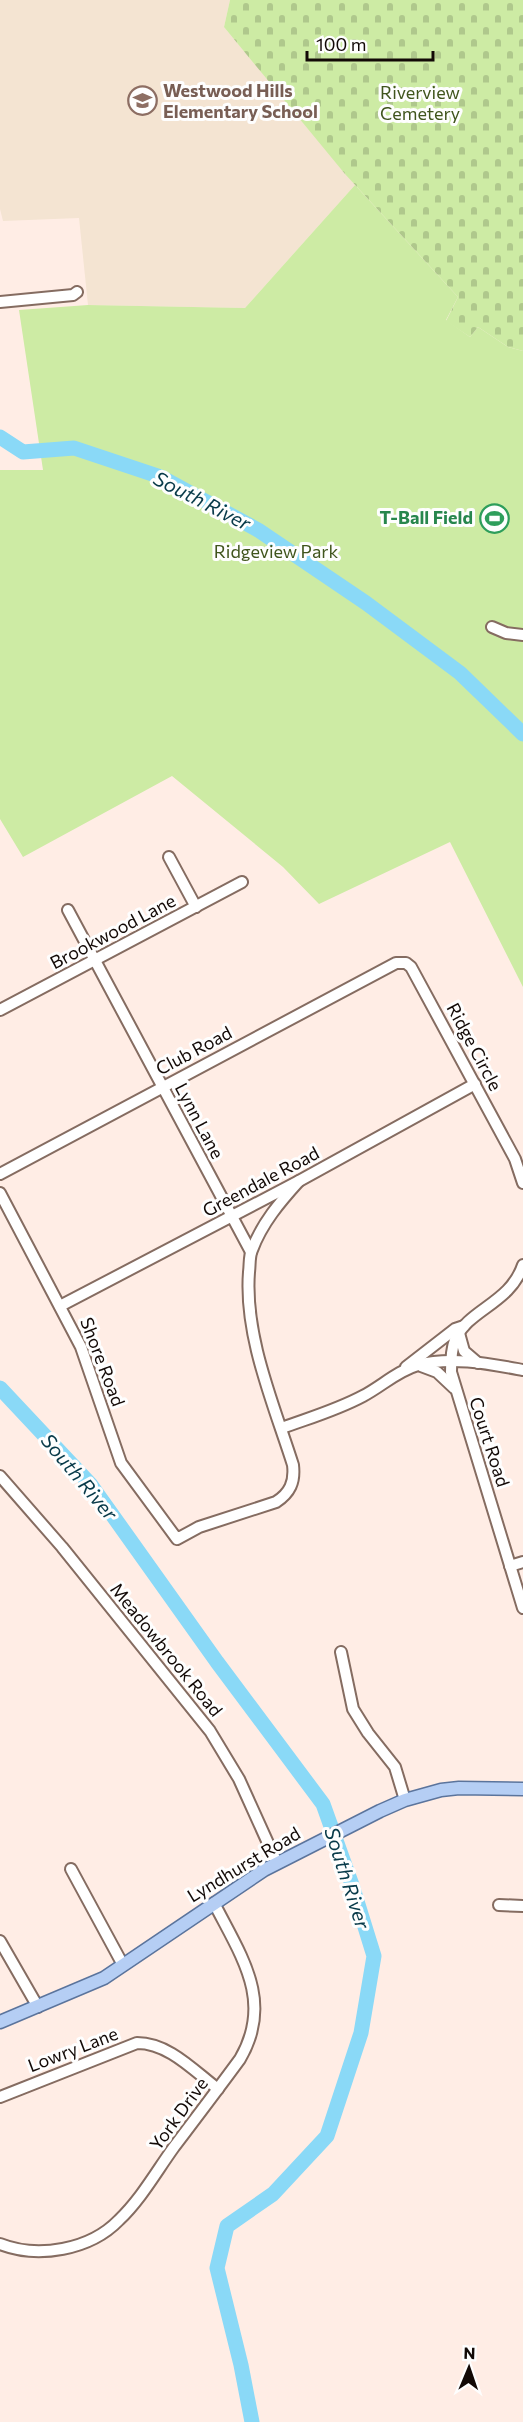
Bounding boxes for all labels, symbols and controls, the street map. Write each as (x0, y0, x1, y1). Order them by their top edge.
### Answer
scale bar (307, 24, 433, 62)
text: 100 m (316, 33, 366, 55)
place label: Westwood Hills Elementary School (163, 79, 318, 122)
park label: Riverview Cemetery (380, 81, 460, 124)
school or university icon: Westwood Hills Elementary School (126, 85, 158, 117)
water label: South River (150, 465, 256, 535)
sports icon: T-Ball Field (478, 502, 510, 534)
place label: T-Ball Field (379, 506, 473, 528)
park label: Ridgeview Park (214, 540, 339, 562)
street label: Brookwood Lane (46, 889, 179, 973)
street label: Ridge Circle (443, 999, 507, 1094)
street label: Club Road (152, 1021, 235, 1079)
street label: Lynn Lane (171, 1079, 229, 1162)
street label: Greendale Road (199, 1141, 323, 1221)
street label: Shore Road (76, 1314, 130, 1409)
street label: Court Road (465, 1394, 515, 1489)
water label: South River (37, 1428, 124, 1525)
street label: Meadowbrook Road (106, 1578, 227, 1721)
street label: Lyndhurst Road (183, 1822, 304, 1907)
water label: South River (320, 1824, 376, 1933)
street label: Lowry Lane (25, 2022, 121, 2076)
street label: York Drive (144, 2073, 212, 2154)
north arrow (439, 2338, 499, 2398)
text: N (463, 2343, 476, 2362)

